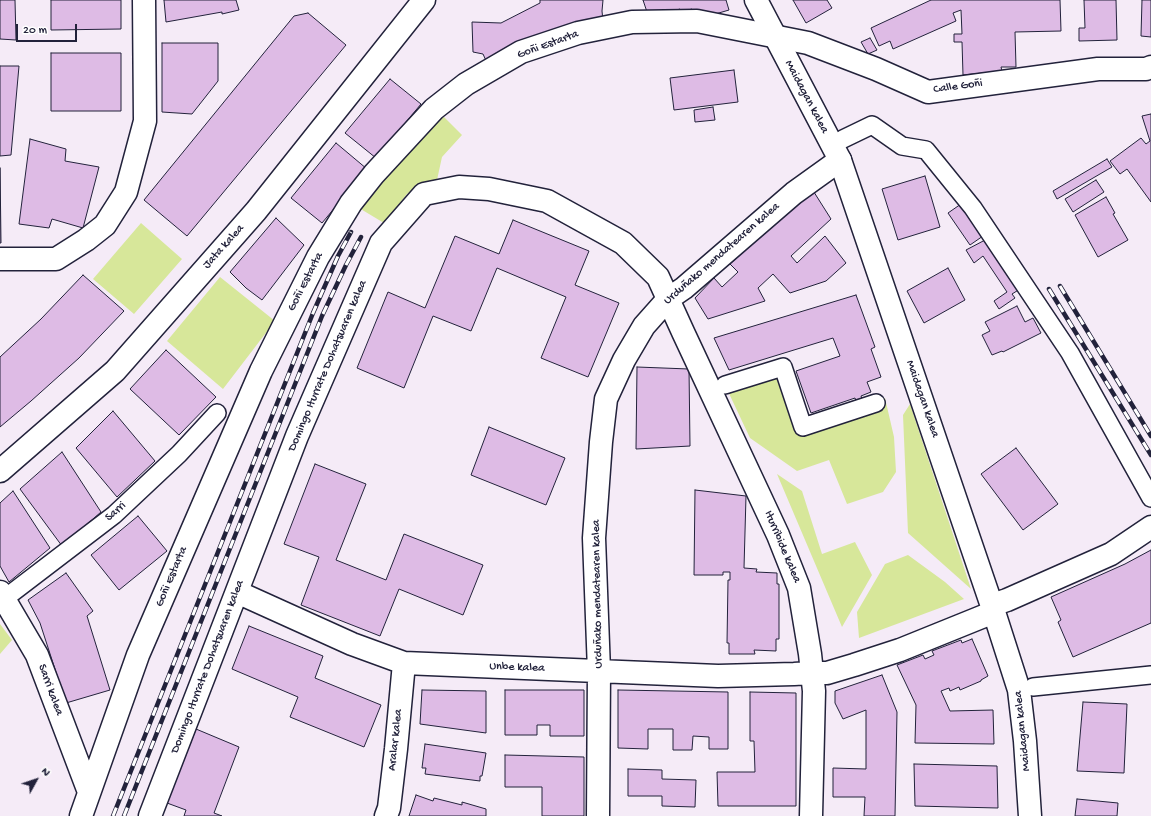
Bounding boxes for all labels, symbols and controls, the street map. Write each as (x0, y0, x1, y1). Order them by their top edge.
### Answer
scale bar (18, 16, 79, 42)
text: 20 m (23, 24, 47, 38)
street label: Goñi Estarta (515, 27, 581, 63)
street label: Maidagan kalea (781, 58, 831, 136)
street label: Calle Goñi (932, 76, 984, 98)
street label: Urduñako mendatearen kalea (661, 200, 783, 308)
street label: Jata kalea (200, 222, 248, 272)
street label: Goñi Estarta (285, 250, 327, 314)
street label: Domingo Iturrate Dohatsuaren kalea (285, 278, 371, 454)
street label: Maidagan kalea (902, 358, 942, 440)
street label: Sarri (102, 499, 130, 525)
street label: Iturribide kalea (760, 509, 804, 585)
street label: Urduñako mendatearen kalea (590, 519, 606, 669)
street label: Goñi Estarta (153, 545, 191, 609)
street label: Domingo Iturrate Dohatsuaren kalea (168, 578, 248, 756)
street label: Unbe kalea (489, 660, 545, 676)
street label: Sarri kalea (34, 662, 66, 718)
street label: Maidagan kalea (1012, 690, 1034, 772)
street label: Aralar kalea (386, 708, 406, 772)
north arrow (16, 760, 56, 800)
text: N (38, 766, 52, 779)

